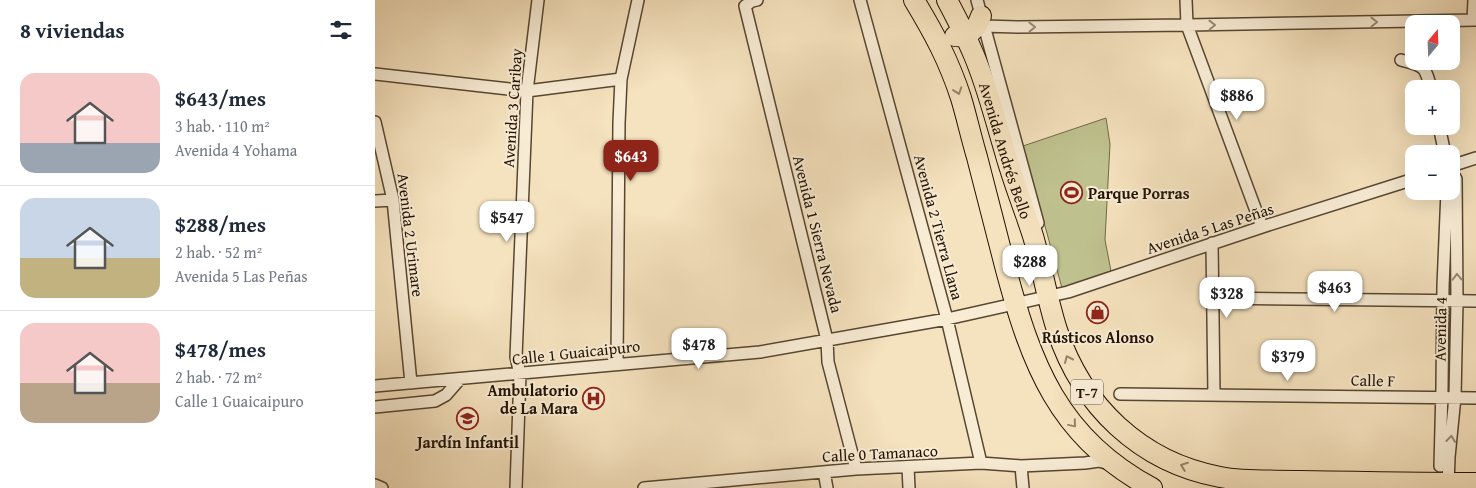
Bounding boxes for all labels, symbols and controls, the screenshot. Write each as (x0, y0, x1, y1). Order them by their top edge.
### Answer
text: 8 viviendas (20, 15, 125, 46)
north arrow (1405, 15, 1460, 70)
map controls (1405, 15, 1460, 200)
icon: filters (327, 16, 355, 44)
one-way arrow (1371, 17, 1379, 27)
one-way arrow (1208, 20, 1216, 30)
one-way arrow (1028, 22, 1036, 32)
street label: Avenida 3 Caribay (496, 48, 528, 168)
pin: $886 (1207, 78, 1267, 121)
street label: Avenida Andrés Bello (973, 79, 1038, 222)
button: + (1405, 80, 1460, 135)
text: $643/mes (175, 83, 266, 114)
text: $886 (1220, 83, 1254, 107)
one-way arrow (952, 86, 962, 94)
icon: home (60, 93, 120, 153)
text: 3 hab. · 110 m² (175, 114, 270, 138)
text: Avenida 4 Yohama (175, 138, 297, 162)
pin: $643 (601, 140, 661, 182)
text: $643 (614, 144, 648, 168)
button: − (1405, 145, 1460, 200)
street label: Avenida 2 Tierra Llana (908, 152, 970, 303)
street label: Avenida 1 Sierra Nevada (787, 153, 849, 316)
street label: Avenida 2 Urimare (392, 172, 430, 298)
sports icon: Parque Porras (1060, 181, 1084, 205)
place label: Parque Porras (1088, 181, 1190, 205)
street label: Avenida 5 Las Peñas (1143, 196, 1277, 260)
pin: $547 (477, 200, 537, 243)
text: $547 (490, 205, 524, 229)
text: $288/mes (175, 209, 266, 240)
icon: home (60, 218, 120, 278)
text: 2 hab. · 52 m² (175, 240, 262, 264)
pin: $288 (1000, 244, 1060, 287)
text: $288 (1013, 249, 1047, 273)
text: Avenida 5 Las Peñas (175, 264, 308, 288)
pin: $463 (1305, 270, 1365, 313)
one-way arrow (1452, 273, 1462, 280)
text: $463 (1318, 275, 1352, 299)
pin: $328 (1197, 276, 1257, 319)
text: $328 (1210, 281, 1244, 305)
street label: Avenida 4 (1427, 296, 1453, 362)
shop icon: Rústicos Alonso (1086, 301, 1110, 325)
place label: Rústicos Alonso (1042, 325, 1154, 349)
pin: $478 (669, 328, 729, 370)
text: $478 (682, 332, 716, 356)
street label: Calle 1 Guaicaipuro (511, 333, 641, 371)
text: $478/mes (175, 334, 266, 365)
pin: $379 (1258, 340, 1318, 382)
icon: home (60, 343, 120, 403)
text: $379 (1271, 344, 1305, 368)
one-way arrow (1064, 355, 1075, 364)
text: 2 hab. · 72 m² (175, 365, 262, 389)
street label: Calle F (1351, 368, 1395, 392)
place label: Ambulatorio de La Mara (488, 378, 579, 420)
road number: T-7 (1071, 380, 1103, 404)
hospital icon: Ambulatorio de La Mara (582, 387, 606, 411)
text: Calle 1 Guaicaipuro (175, 389, 304, 413)
school or university icon: Jardín Infantil (456, 406, 480, 430)
one-way arrow (1067, 418, 1076, 427)
place label: Jardín Infantil (414, 430, 519, 454)
one-way arrow (1445, 435, 1456, 443)
street label: Calle 0 Tamanaco (822, 438, 938, 468)
one-way arrow (1180, 462, 1189, 472)

